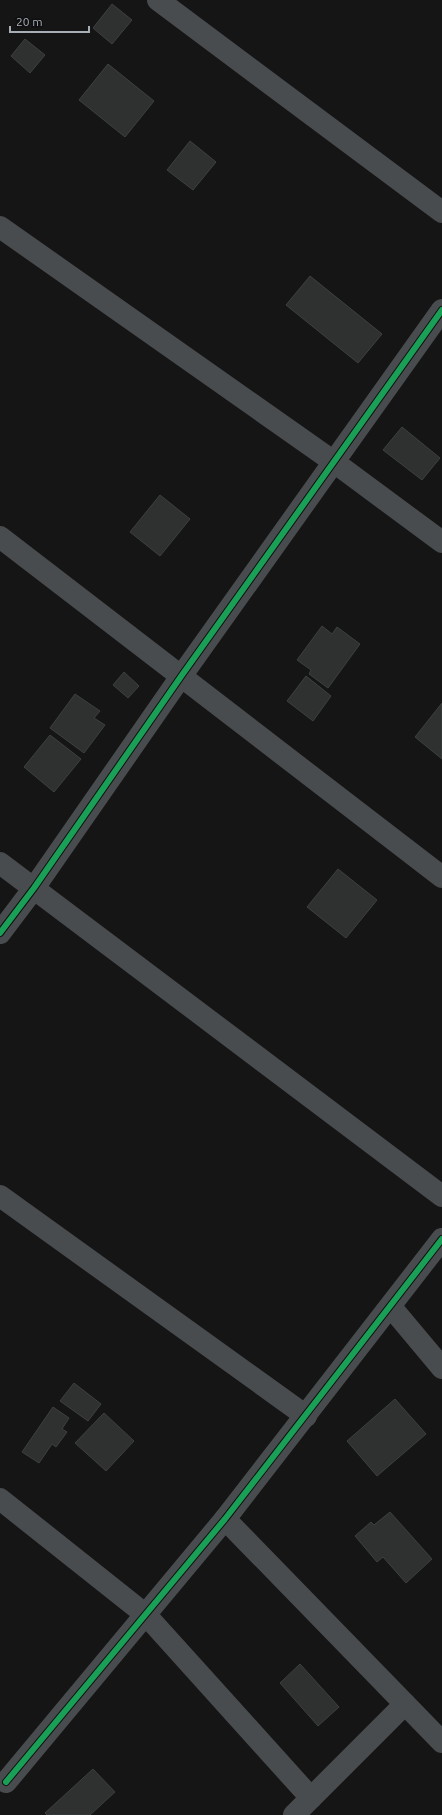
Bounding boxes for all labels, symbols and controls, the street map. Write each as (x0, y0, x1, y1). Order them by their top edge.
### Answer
scale bar (10, 8, 89, 34)
text: 20 m (16, 15, 43, 28)

